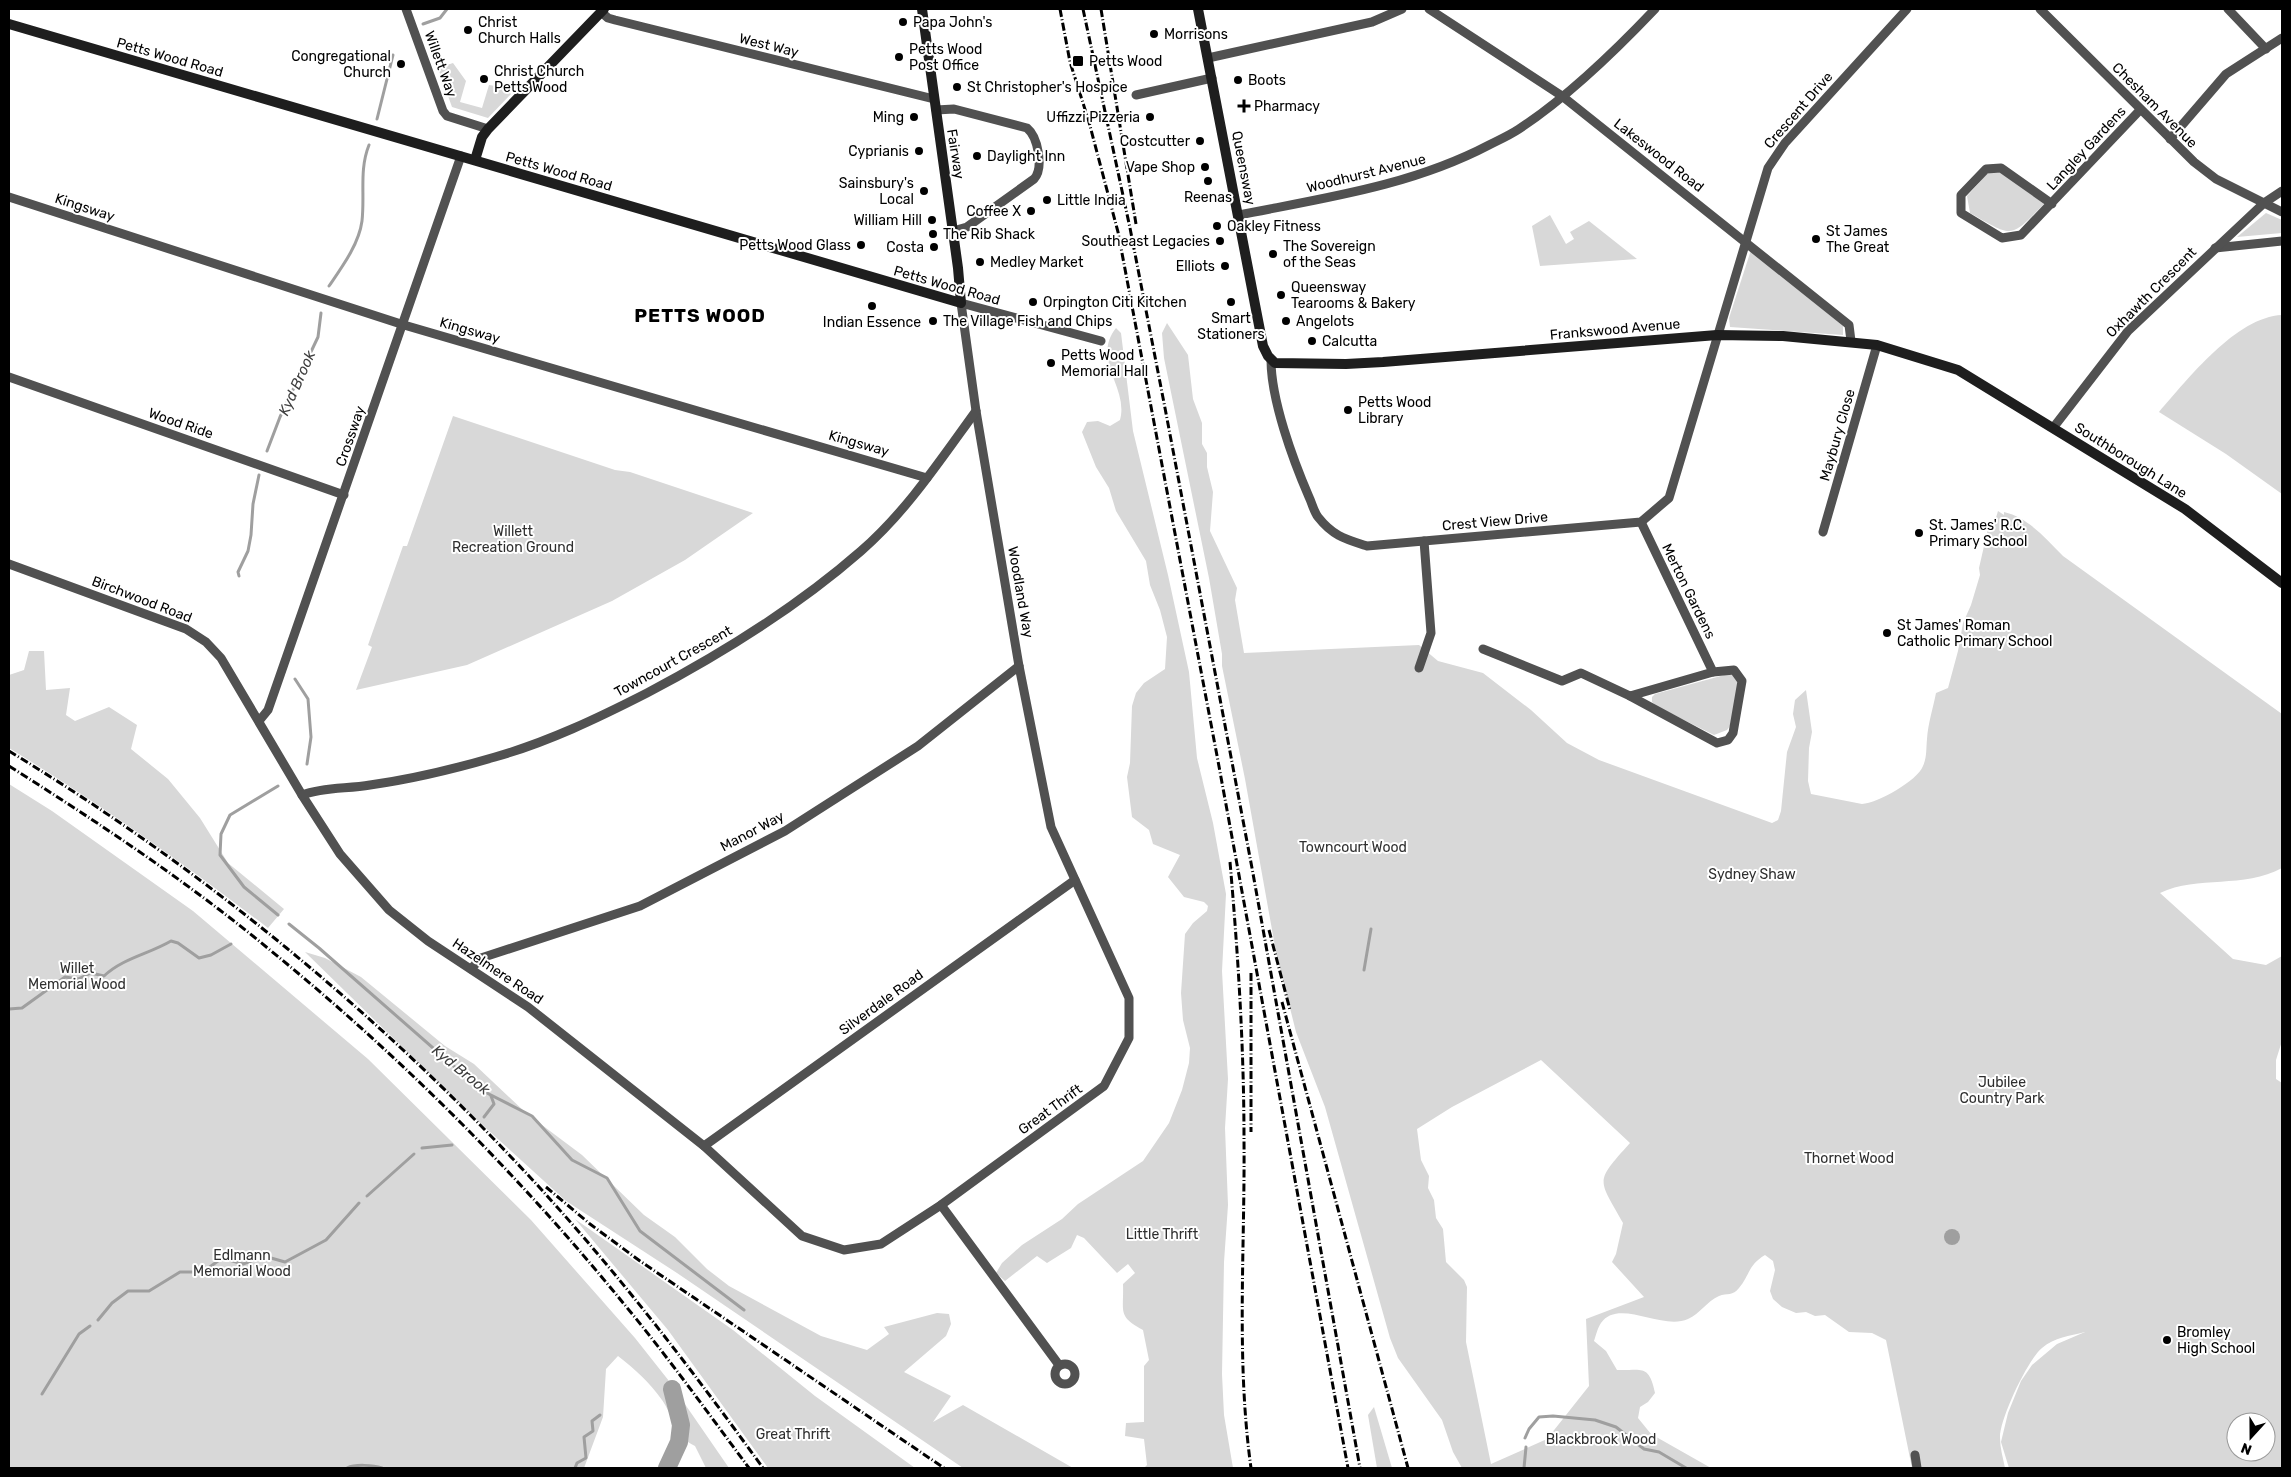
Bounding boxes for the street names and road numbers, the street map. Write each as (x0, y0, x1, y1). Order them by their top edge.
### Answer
street label: Willett Way (421, 29, 461, 100)
street label: West Way (737, 30, 801, 61)
street label: Petts Wood Road (115, 34, 225, 81)
street label: Chesham Avenue (2108, 59, 2201, 152)
street label: Crescent Drive (1760, 68, 1836, 152)
street label: Langley Gardens (2043, 103, 2130, 194)
street label: Lakeswood Road (1610, 115, 1707, 196)
street label: Fairway (943, 128, 968, 181)
street label: Queensway (1228, 129, 1259, 207)
street label: Petts Wood Road (504, 148, 614, 195)
street label: Woodhurst Avenue (1305, 150, 1428, 197)
street label: Kingsway (53, 190, 117, 225)
street label: Oxhawth Crescent (2103, 243, 2200, 341)
street label: Petts Wood Road (892, 262, 1002, 309)
street label: Kingsway (438, 314, 502, 347)
street label: Frankswood Avenue (1549, 315, 1681, 344)
street label: Maybury Close (1816, 387, 1859, 483)
street label: Crossway (332, 403, 369, 469)
street label: Wood Ride (146, 404, 216, 443)
street label: Southborough Lane (2071, 419, 2190, 502)
street label: Kingsway (827, 427, 891, 460)
street label: Crest View Drive (1441, 508, 1549, 535)
street label: Merton Gardens (1658, 541, 1719, 642)
street label: Woodland Way (1004, 545, 1037, 639)
street label: Birchwood Road (89, 573, 194, 626)
street label: Towncourt Crescent (612, 622, 735, 701)
street label: Manor Way (717, 807, 787, 855)
street label: Hazelmere Road (449, 935, 546, 1008)
street label: Silverdale Road (836, 966, 927, 1039)
street label: Great Thrift (1015, 1080, 1086, 1138)

